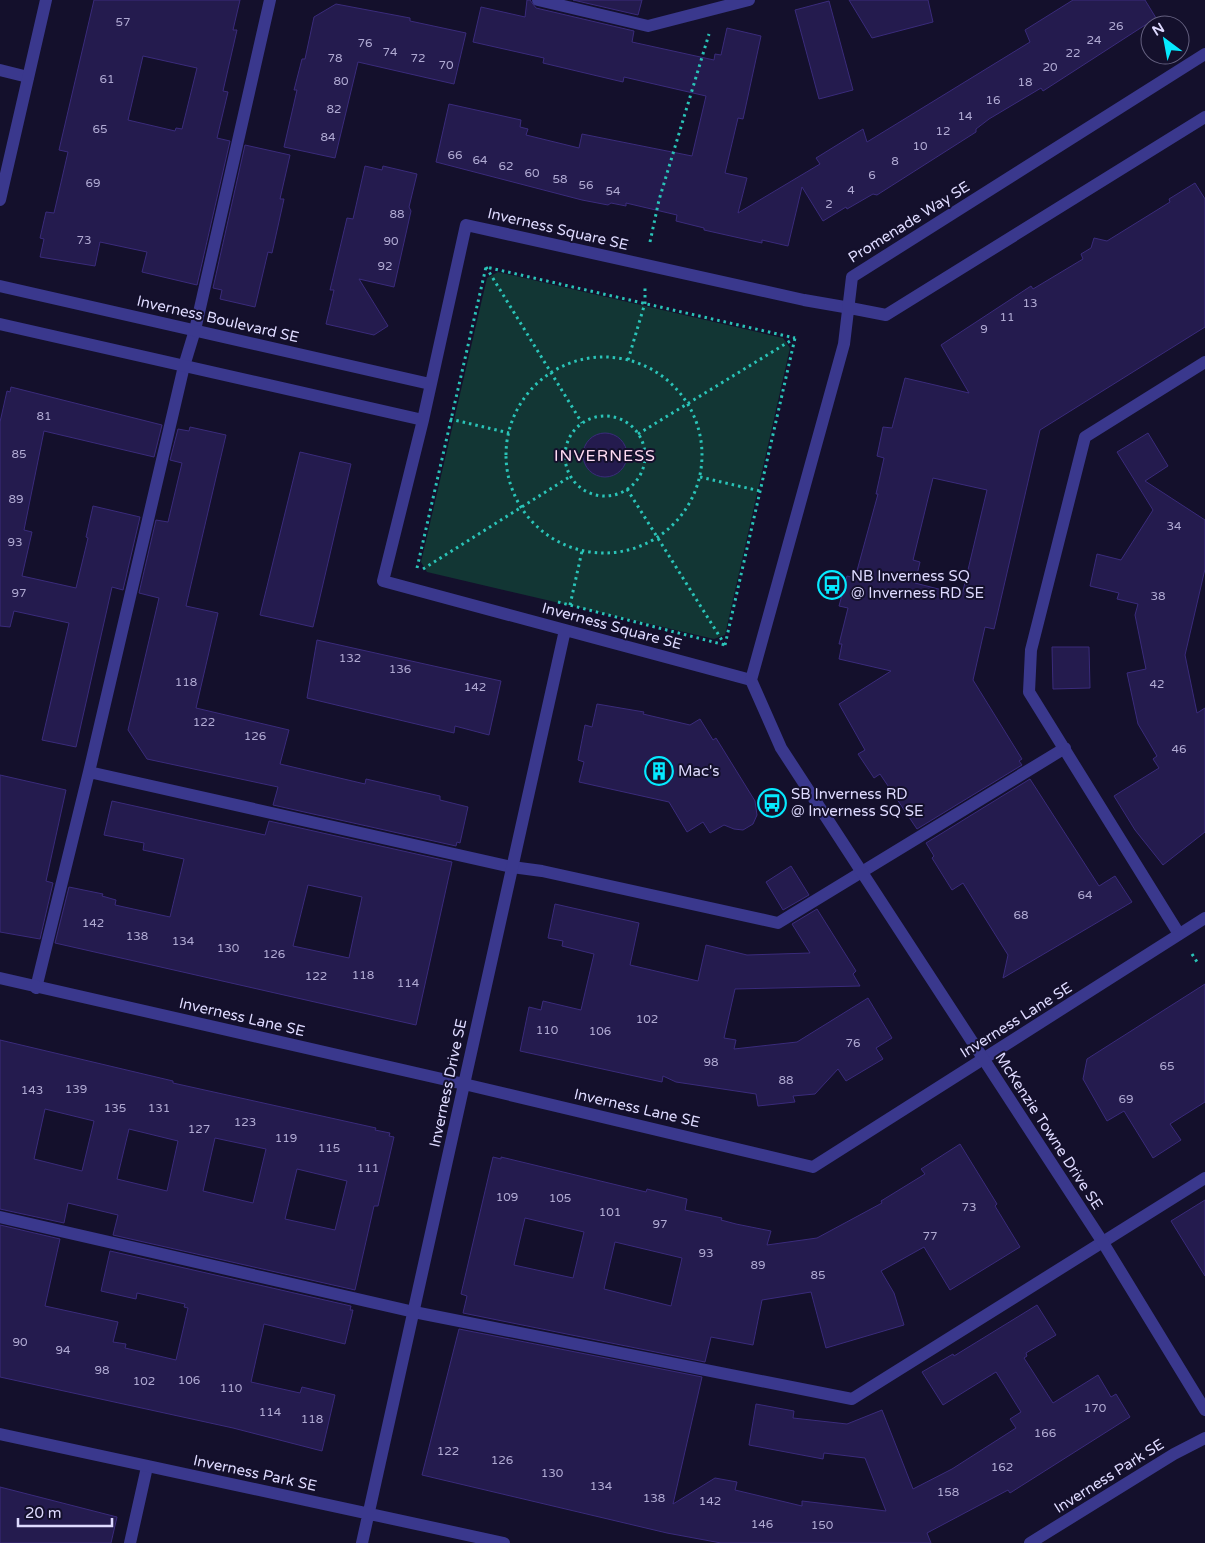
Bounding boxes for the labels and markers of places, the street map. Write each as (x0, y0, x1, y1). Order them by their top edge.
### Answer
place label: NB Inverness SQ @ Inverness RD SE (851, 567, 984, 602)
bus stop icon: NB Inverness SQ @ Inverness RD SE (817, 570, 847, 600)
building icon: Mac's (644, 756, 674, 786)
place label: Mac's (678, 762, 719, 780)
place label: SB Inverness RD @ Inverness SQ SE (791, 785, 924, 820)
bus stop icon: SB Inverness RD @ Inverness SQ SE (757, 788, 787, 818)

